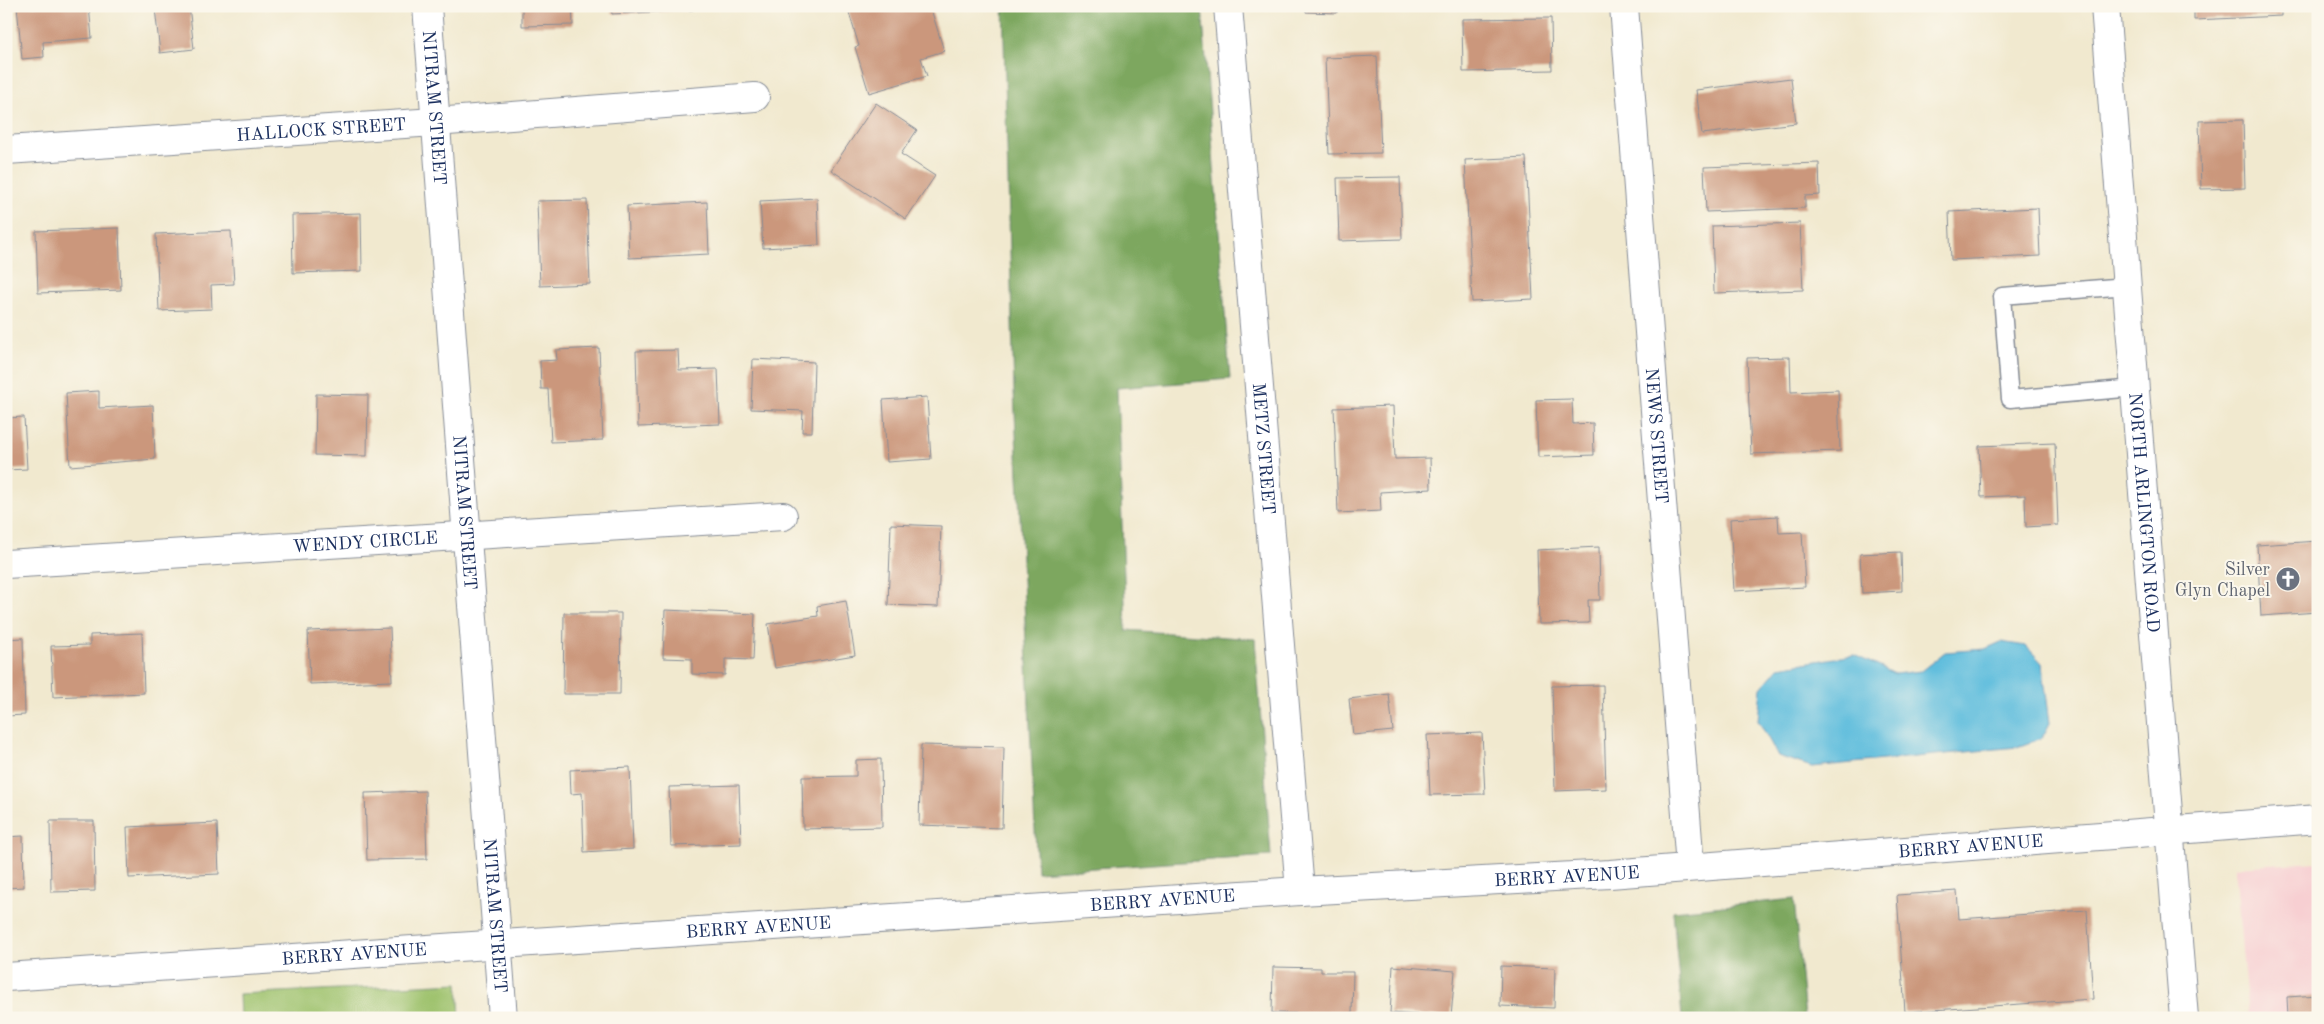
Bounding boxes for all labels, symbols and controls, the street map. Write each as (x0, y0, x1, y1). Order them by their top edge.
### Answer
street label: NITRAM STREET (419, 30, 448, 186)
street label: HALLOCK STREET (236, 116, 407, 145)
street label: NEWS STREET (1642, 367, 1670, 504)
street label: METZ STREET (1249, 382, 1277, 515)
street label: NORTH ARLINGTON ROAD (2125, 392, 2162, 633)
street label: NITRAM STREET (449, 435, 479, 591)
street label: WENDY CIRCLE (292, 529, 439, 556)
place label: Silver Glyn Chapel (2175, 561, 2271, 600)
church icon: Silver Glyn Chapel (2275, 566, 2301, 592)
street label: BERRY AVENUE (1897, 832, 2044, 862)
street label: NITRAM STREET (480, 837, 509, 994)
street label: BERRY AVENUE (1494, 864, 1640, 890)
street label: BERRY AVENUE (1089, 887, 1236, 915)
street label: BERRY AVENUE (685, 914, 832, 942)
street label: BERRY AVENUE (281, 941, 427, 969)

